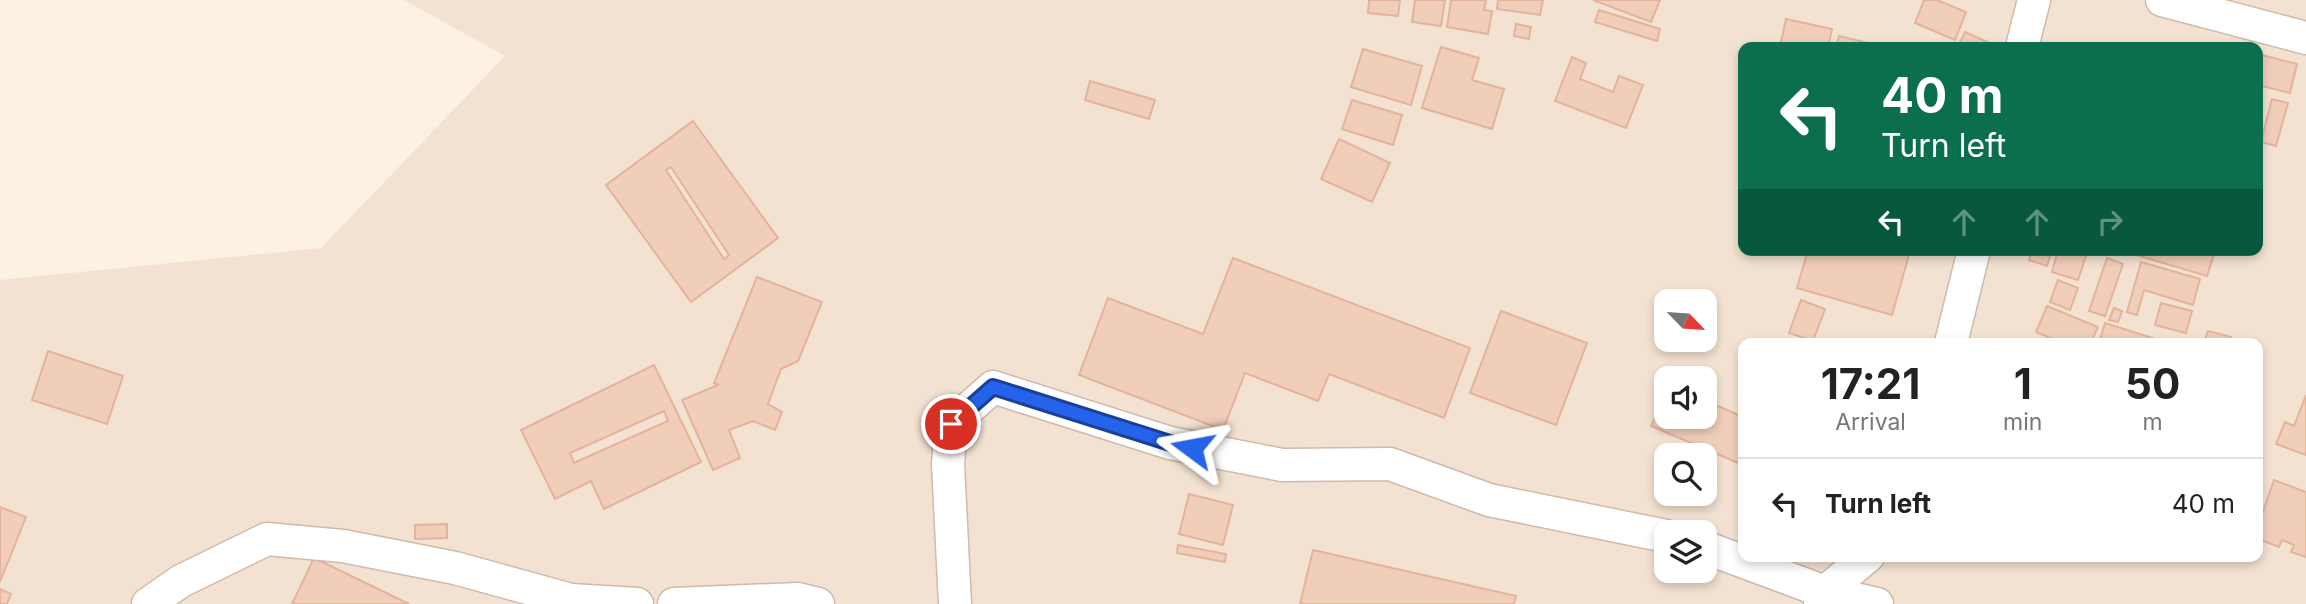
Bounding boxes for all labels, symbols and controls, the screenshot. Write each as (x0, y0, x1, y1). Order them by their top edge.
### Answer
text: 40 m (1881, 66, 2004, 125)
icon: left (1766, 70, 1857, 161)
text: Turn left (1881, 126, 2006, 165)
icon: left (1872, 203, 1910, 241)
icon: ahead (1945, 203, 1983, 241)
icon: ahead (2018, 203, 2056, 241)
icon: right (2091, 203, 2129, 241)
north arrow (1654, 289, 1717, 352)
map controls (1654, 289, 1717, 583)
text: 17:21 (1821, 358, 1920, 409)
text: 1 (2014, 358, 2032, 409)
text: 50 (2125, 358, 2180, 409)
button: sound (1654, 366, 1717, 429)
pin (921, 394, 981, 454)
icon: arrive (932, 405, 970, 443)
text: Arrival (1835, 408, 1906, 436)
text: min (2003, 408, 2042, 436)
text: m (2143, 408, 2163, 436)
position arrow (1155, 411, 1229, 485)
button: search (1654, 443, 1717, 506)
icon: left (1766, 485, 1804, 523)
text: Turn left (1825, 488, 1931, 519)
text: 40 m (2172, 488, 2235, 519)
button: layers (1654, 520, 1717, 583)

